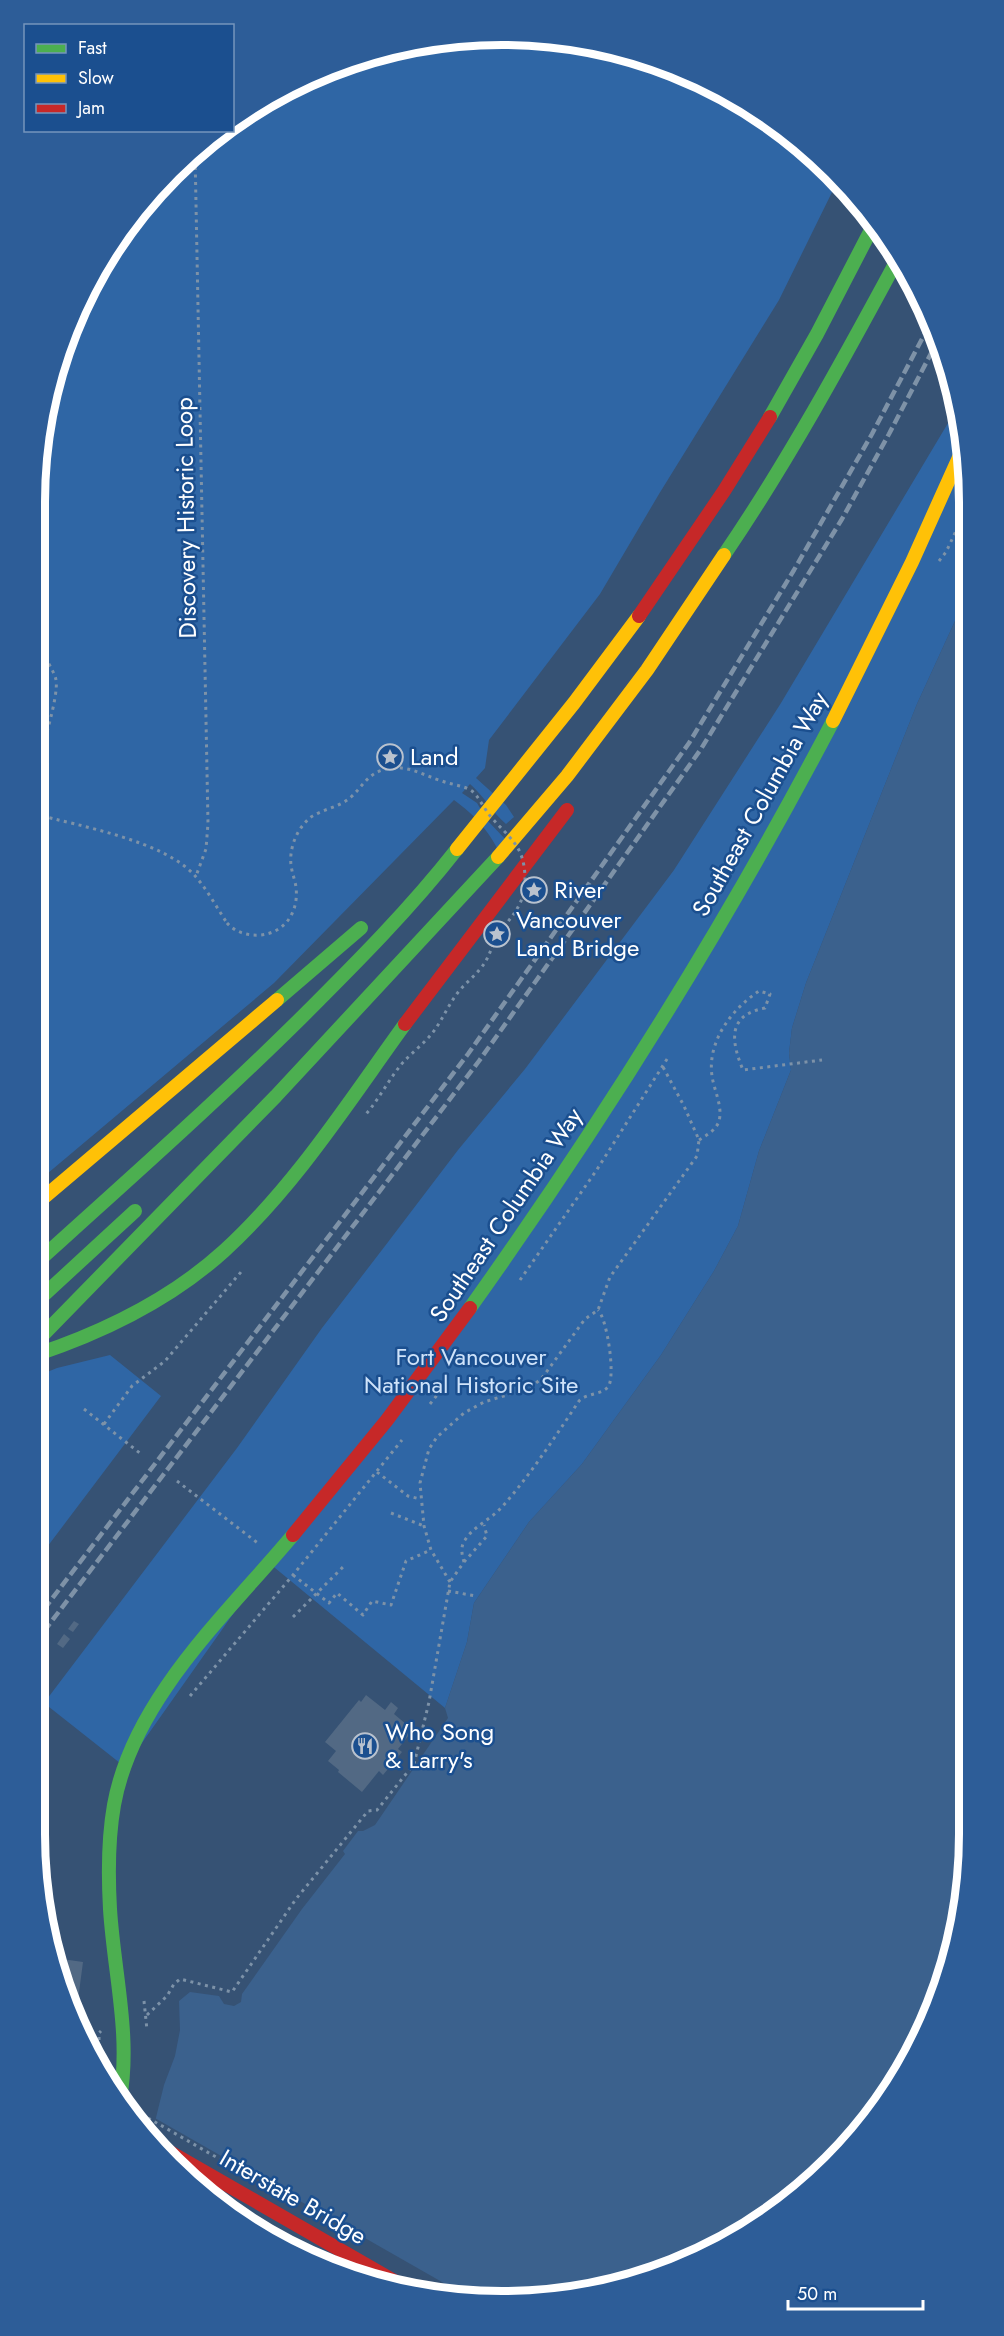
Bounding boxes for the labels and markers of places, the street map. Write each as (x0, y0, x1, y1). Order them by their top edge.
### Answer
place label: Land (410, 739, 459, 774)
place icon: Land (375, 742, 405, 772)
place label: River (554, 872, 605, 907)
place icon: River (519, 875, 549, 905)
place label: Vancouver Land Bridge (516, 902, 639, 965)
place icon: Vancouver Land Bridge (482, 919, 512, 949)
place label: Who Song & Larry's (385, 1714, 494, 1777)
restaurant icon: Who Song & Larry's (350, 1731, 380, 1761)

